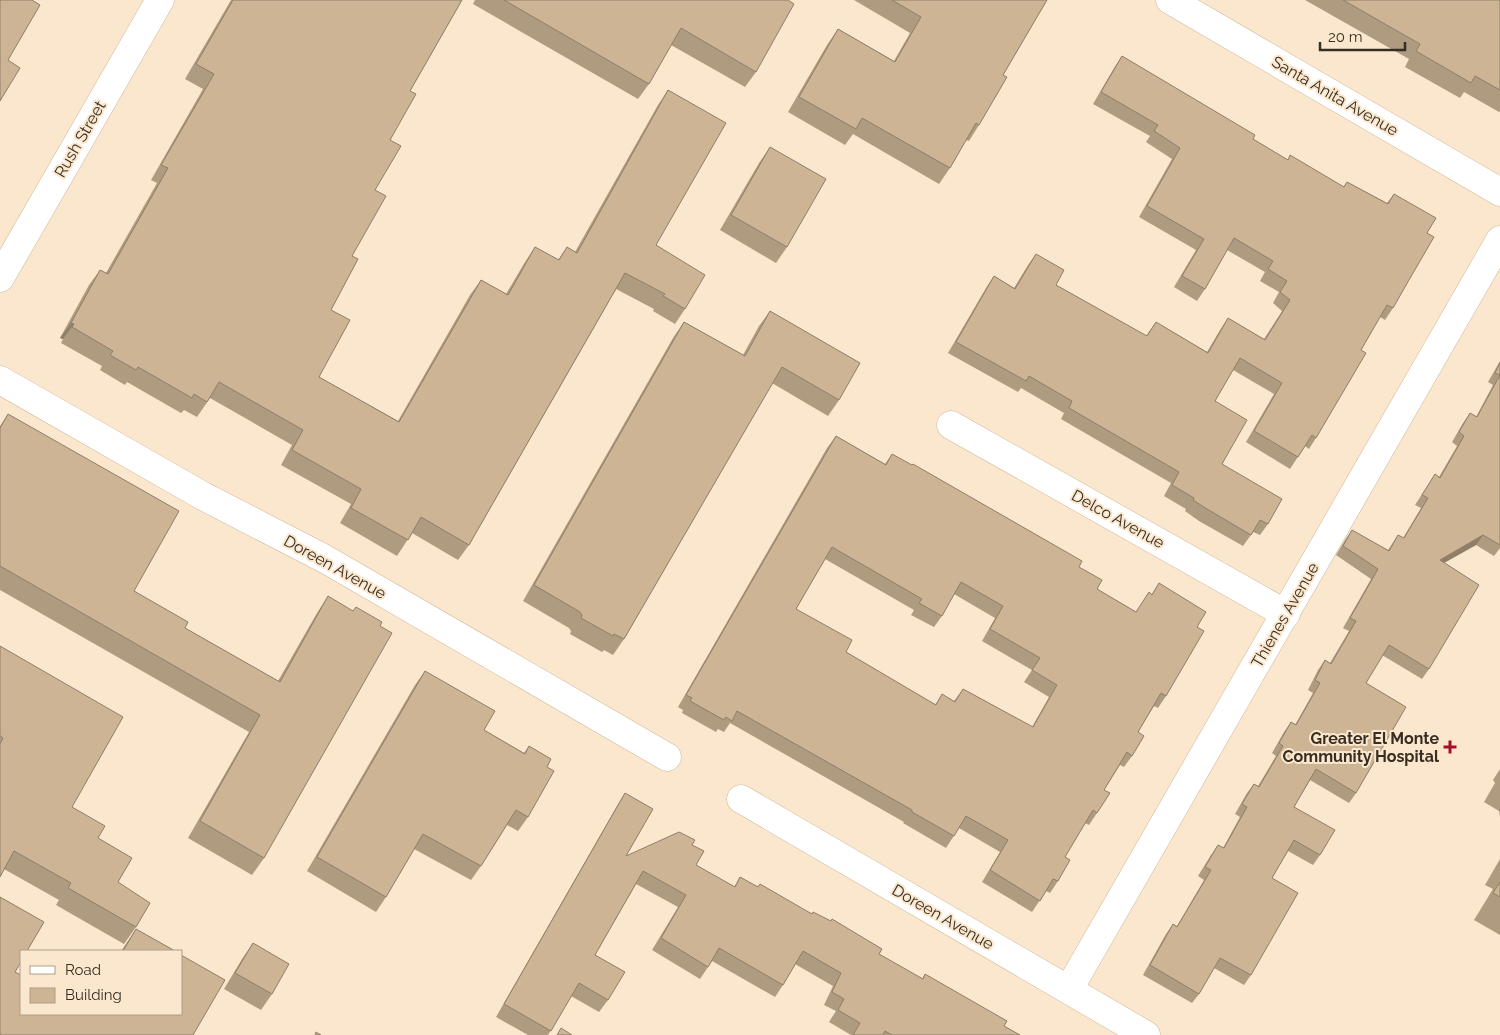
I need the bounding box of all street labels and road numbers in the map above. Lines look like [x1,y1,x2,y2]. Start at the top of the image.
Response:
street label: Santa Anita Avenue [1268,52,1402,140]
street label: Rush Street [50,97,110,181]
street label: Delco Avenue [1068,486,1168,552]
street label: Doreen Avenue [280,531,390,603]
street label: Thienes Avenue [1247,559,1323,671]
street label: Doreen Avenue [889,880,997,954]

